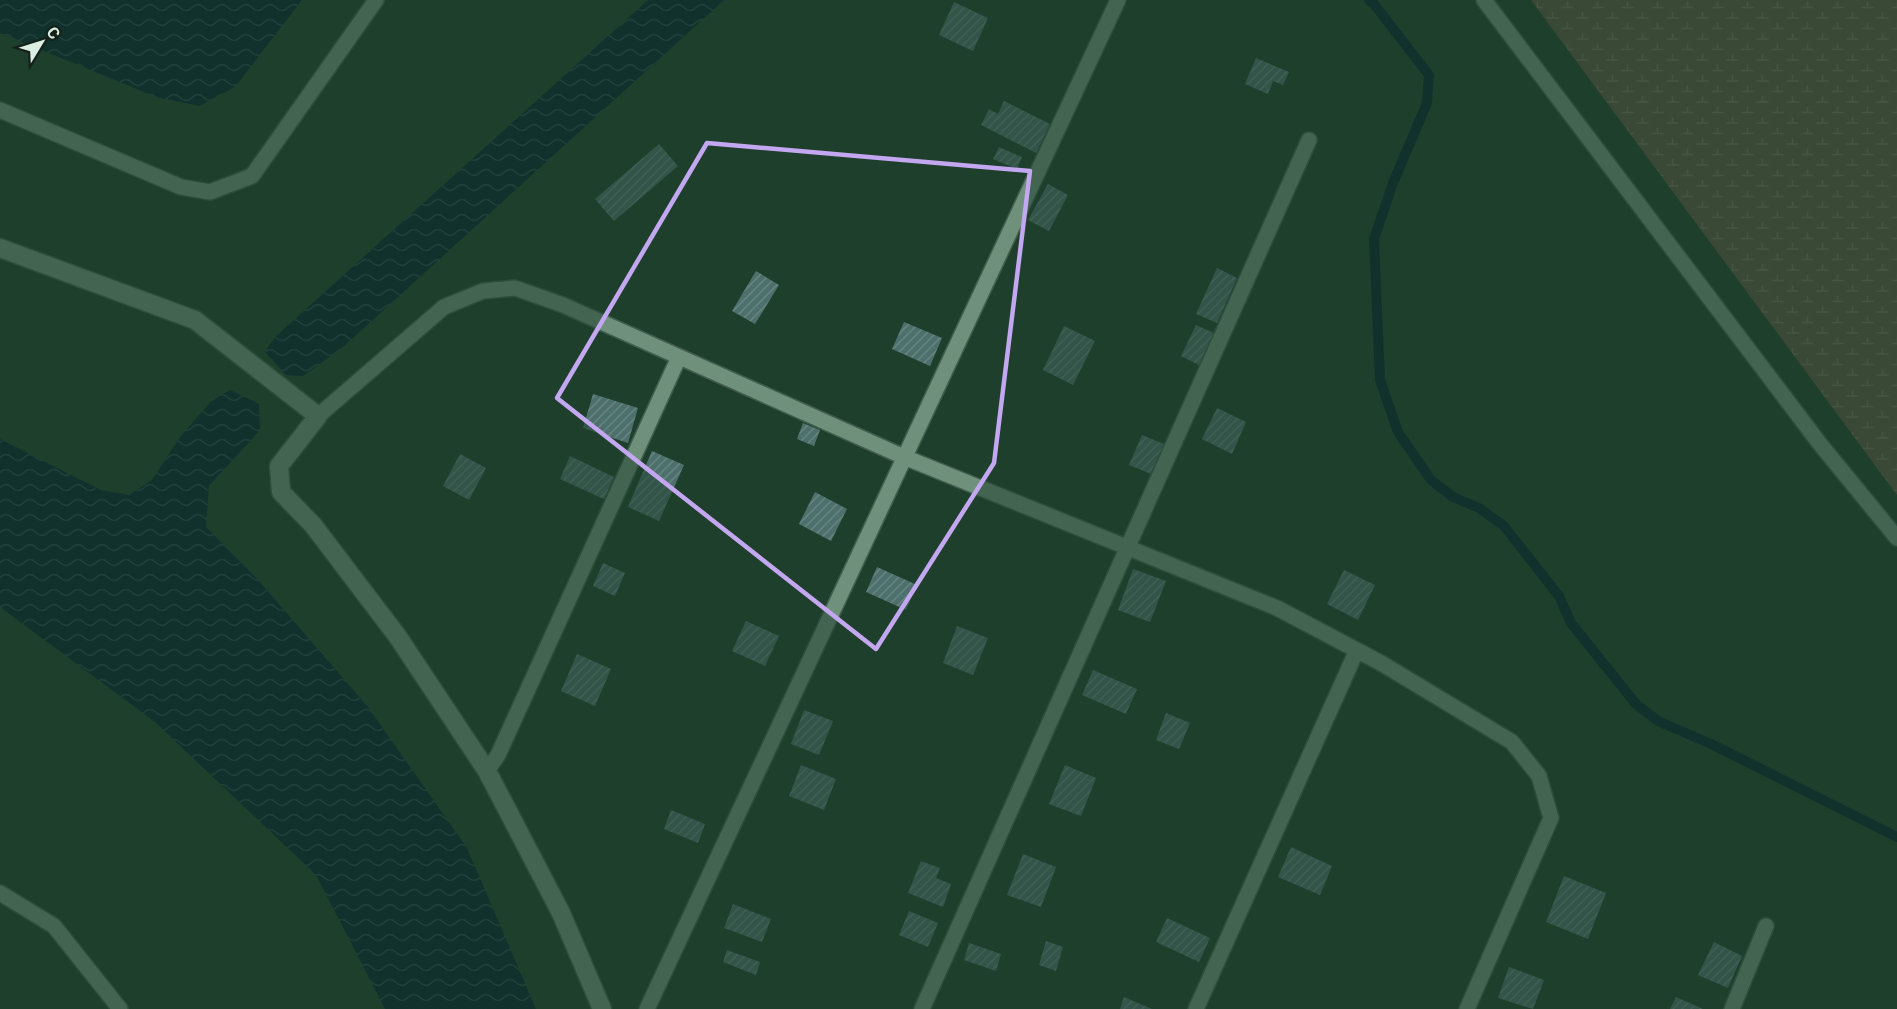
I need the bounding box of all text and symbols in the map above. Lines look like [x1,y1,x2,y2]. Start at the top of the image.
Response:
north arrow [12,12,72,72]
text: С [43,23,64,43]

